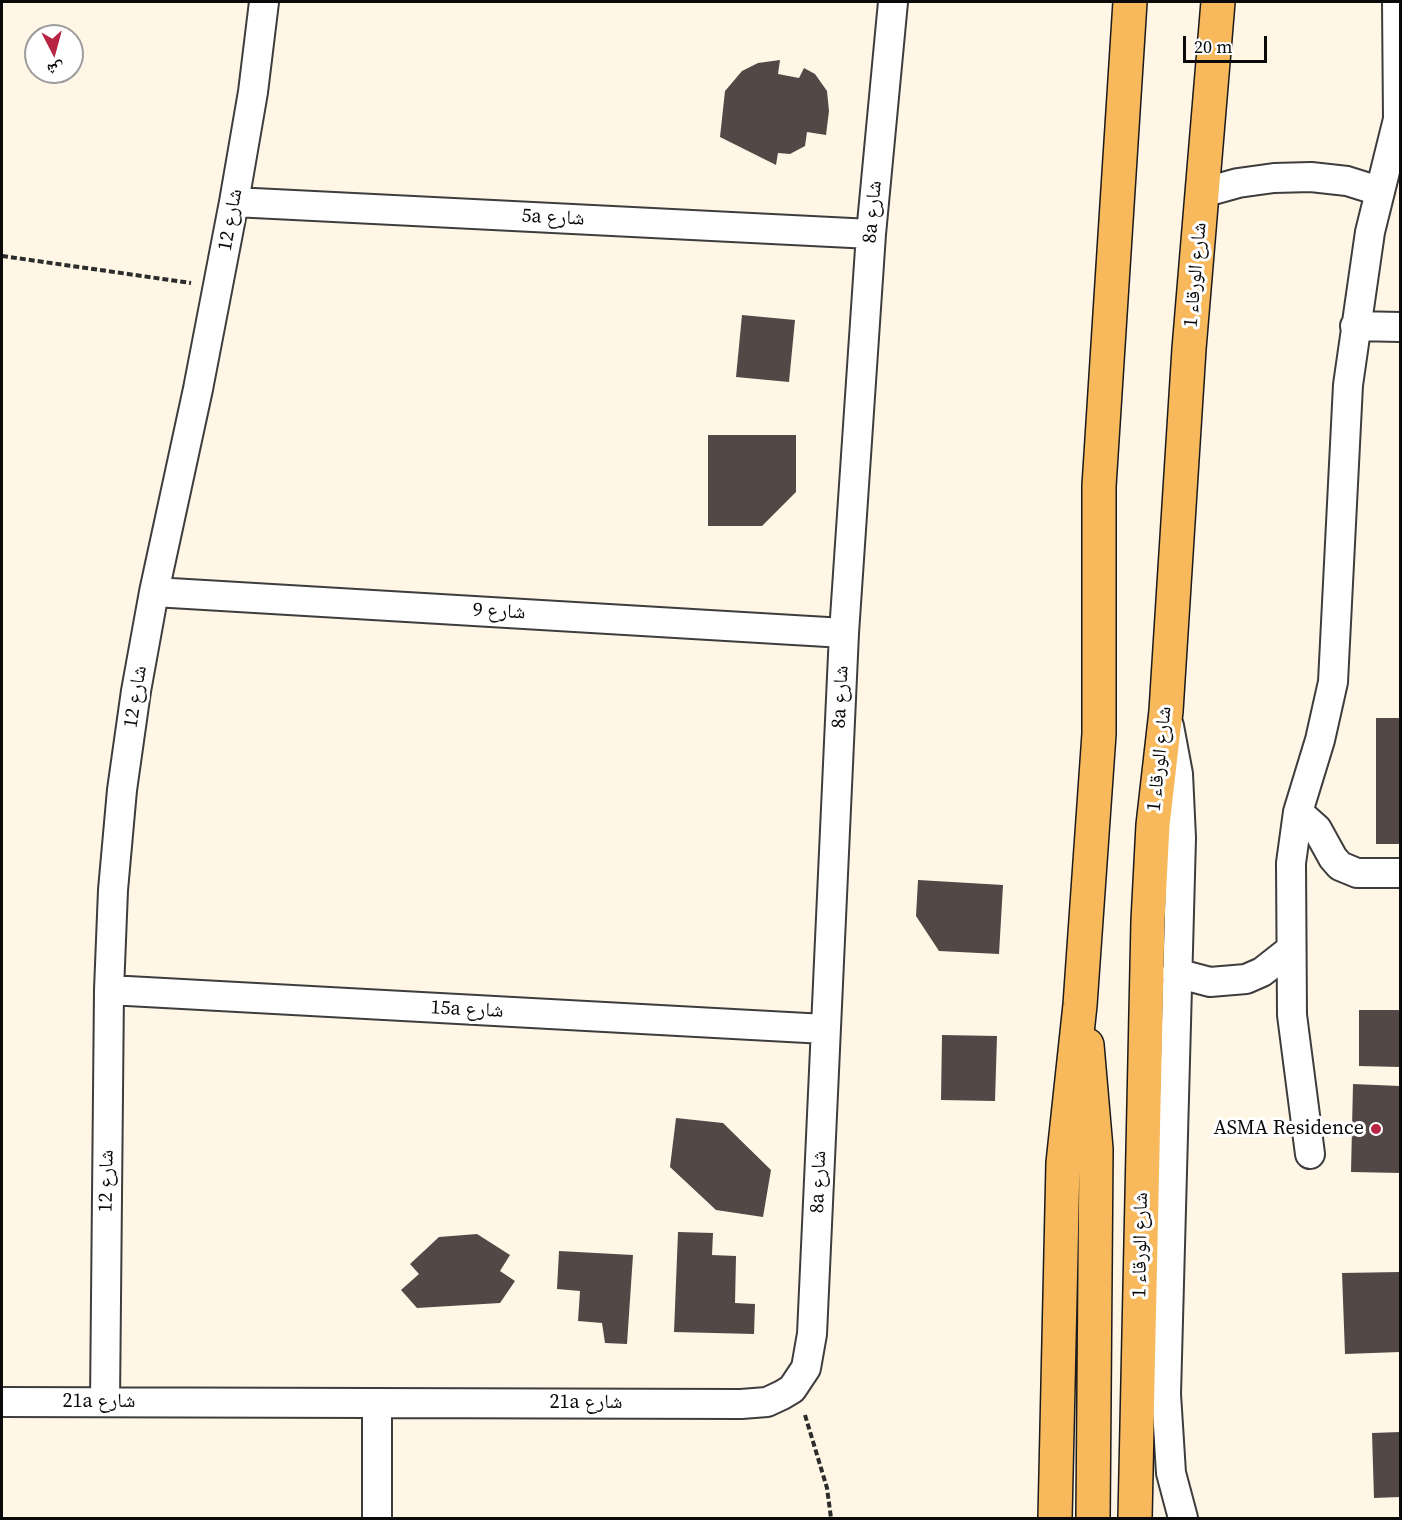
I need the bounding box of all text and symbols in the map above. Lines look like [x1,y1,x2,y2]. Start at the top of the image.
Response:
north arrow [24,24,84,84]
scale bar [1186,24,1270,62]
text: 20 m [1194,34,1232,59]
text: ش [46,58,65,82]
street label: 8a شارع [858,180,888,244]
street label: شارع 12 [214,187,248,253]
street label: 5a شارع [521,204,585,232]
street label: شارع الورقاء 1 [1179,221,1213,329]
street label: شارع 9 [472,599,526,625]
street label: شارع 12 [119,664,153,730]
street label: 8a شارع [827,665,855,729]
street label: شارع الورقاء 1 [1143,705,1177,813]
street label: 15a شارع [430,996,504,1024]
place label: ASMA Residence [1213,1117,1364,1141]
marker: ASMA Residence [1369,1122,1383,1136]
street label: شارع 12 [94,1149,120,1213]
street label: 8a شارع [806,1150,832,1214]
street label: شارع الورقاء 1 [1128,1192,1154,1298]
street label: 21a شارع [63,1390,135,1414]
street label: 21a شارع [550,1391,622,1415]

